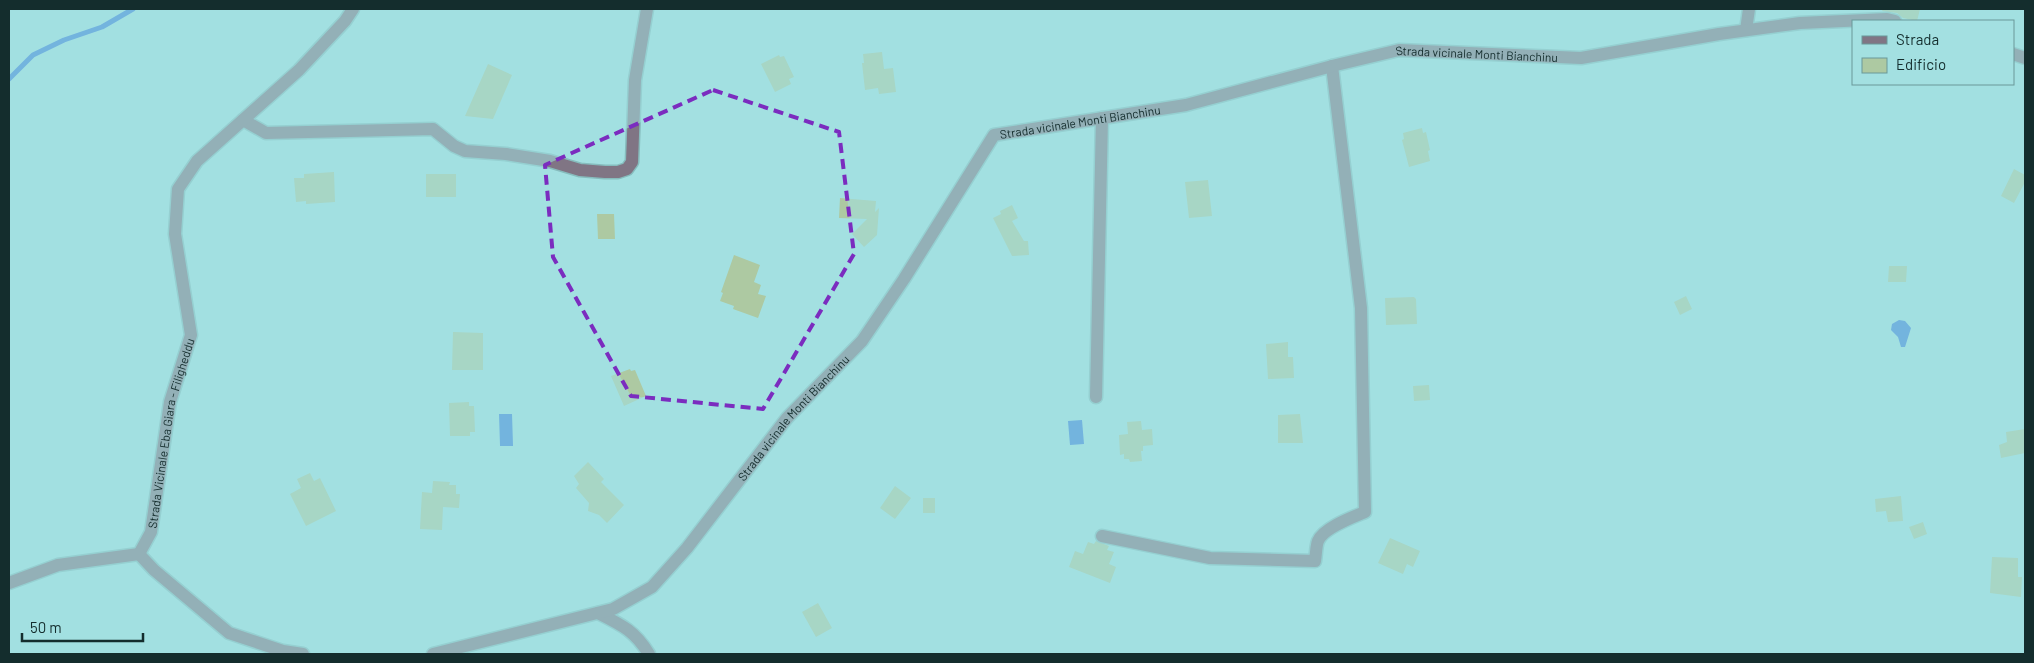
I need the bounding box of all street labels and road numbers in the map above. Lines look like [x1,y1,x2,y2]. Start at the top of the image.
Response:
street label: Strada vicinale Monti Bianchinu [1394,42,1558,64]
street label: Strada vicinale Monti Bianchinu [999,102,1161,141]
street label: Strada Vicinale Eba Giara - Filigheddu [145,336,197,529]
street label: Strada vicinale Monti Bianchinu [735,352,852,483]

